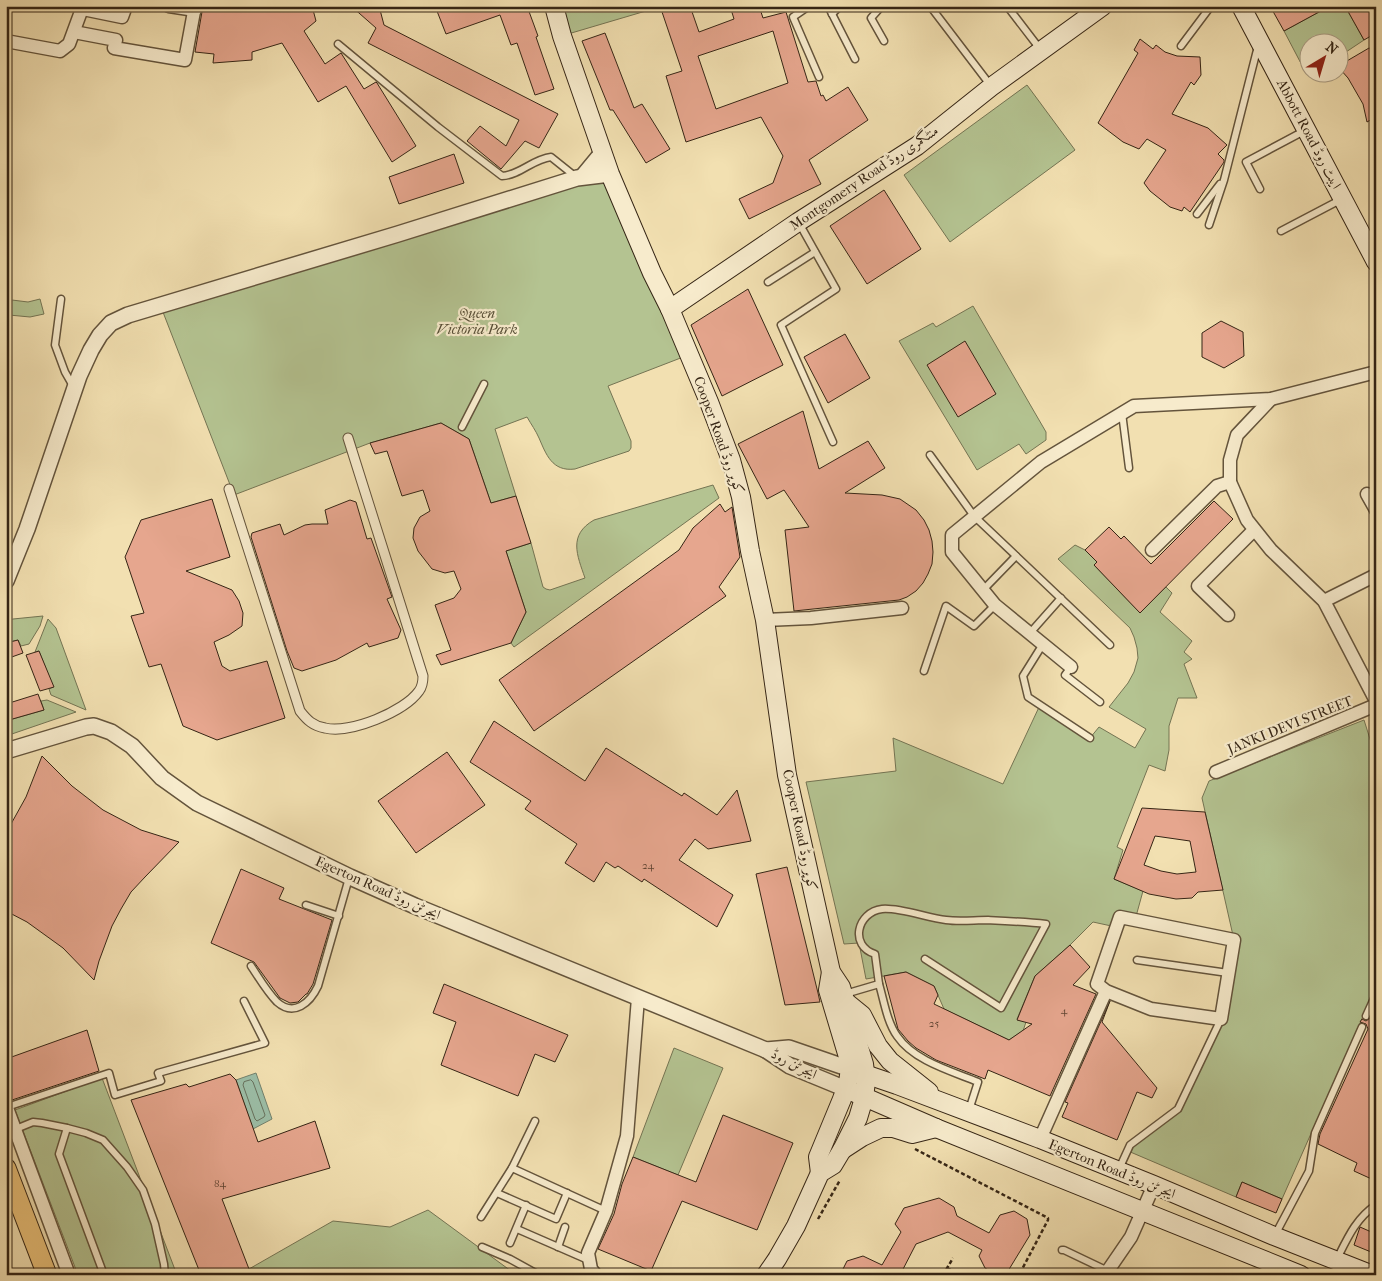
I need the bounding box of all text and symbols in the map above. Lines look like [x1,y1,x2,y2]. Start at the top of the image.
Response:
north arrow [1300,32,1350,82]
text: N [1322,38,1341,58]
street label: Abbott Road ایبٹ روڈ [1272,75,1345,192]
street label: Montgomery Road منٹگمری روڈ [786,121,941,234]
park label: Queen Victoria Park [437,305,517,338]
street label: Cooper Road کوپر روڈ [690,374,748,496]
street label: JANKI DEVI STREET [1224,692,1356,758]
street label: Cooper Road کوپر روڈ [779,768,821,892]
street label: Egerton Road ایجرٹن روڈ [313,853,443,923]
house number: 24 [642,859,655,872]
house number: 4 [1061,1004,1068,1017]
house number: 25 [929,1017,939,1030]
street label: ایجرٹن روڈ [768,1045,820,1083]
street label: Egerton Road ایجرٹن روڈ [1046,1136,1178,1202]
house number: 84 [214,1177,226,1190]

